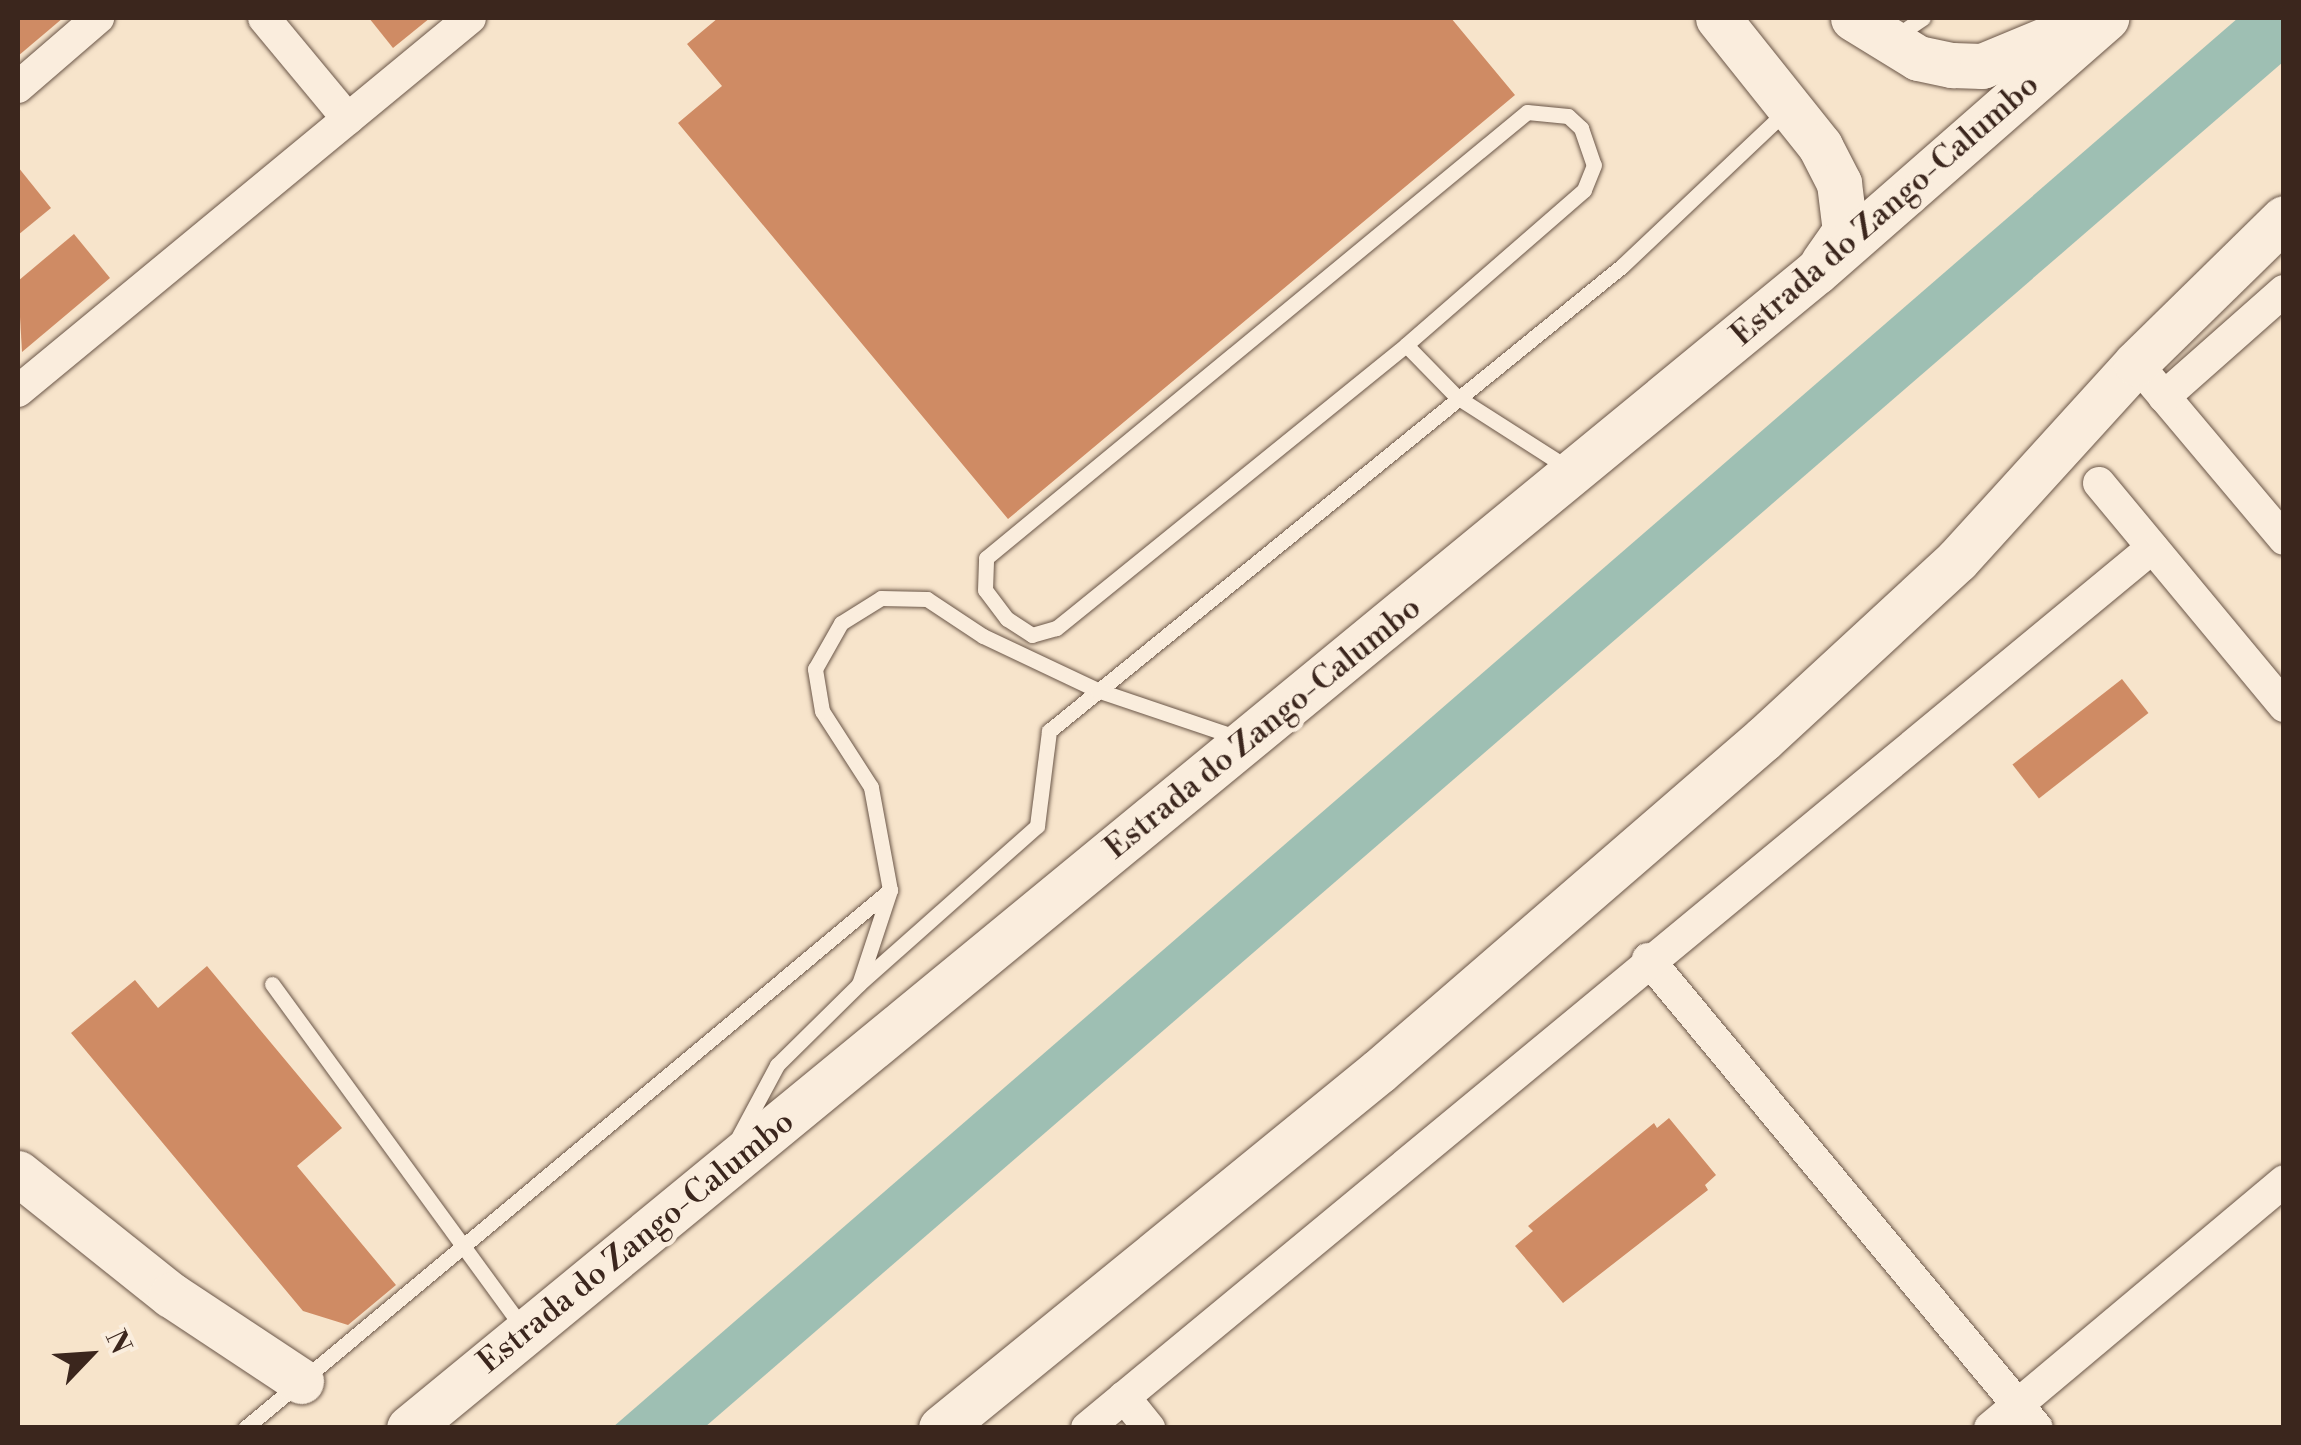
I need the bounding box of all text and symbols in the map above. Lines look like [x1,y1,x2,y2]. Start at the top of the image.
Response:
street label: Estrada do Zango-Calumbo [1723,66,2047,354]
street label: Estrada do Zango-Calumbo [1097,589,1429,867]
street label: Estrada do Zango-Calumbo [470,1103,802,1381]
north arrow [40,1305,140,1405]
text: N [97,1325,138,1360]

